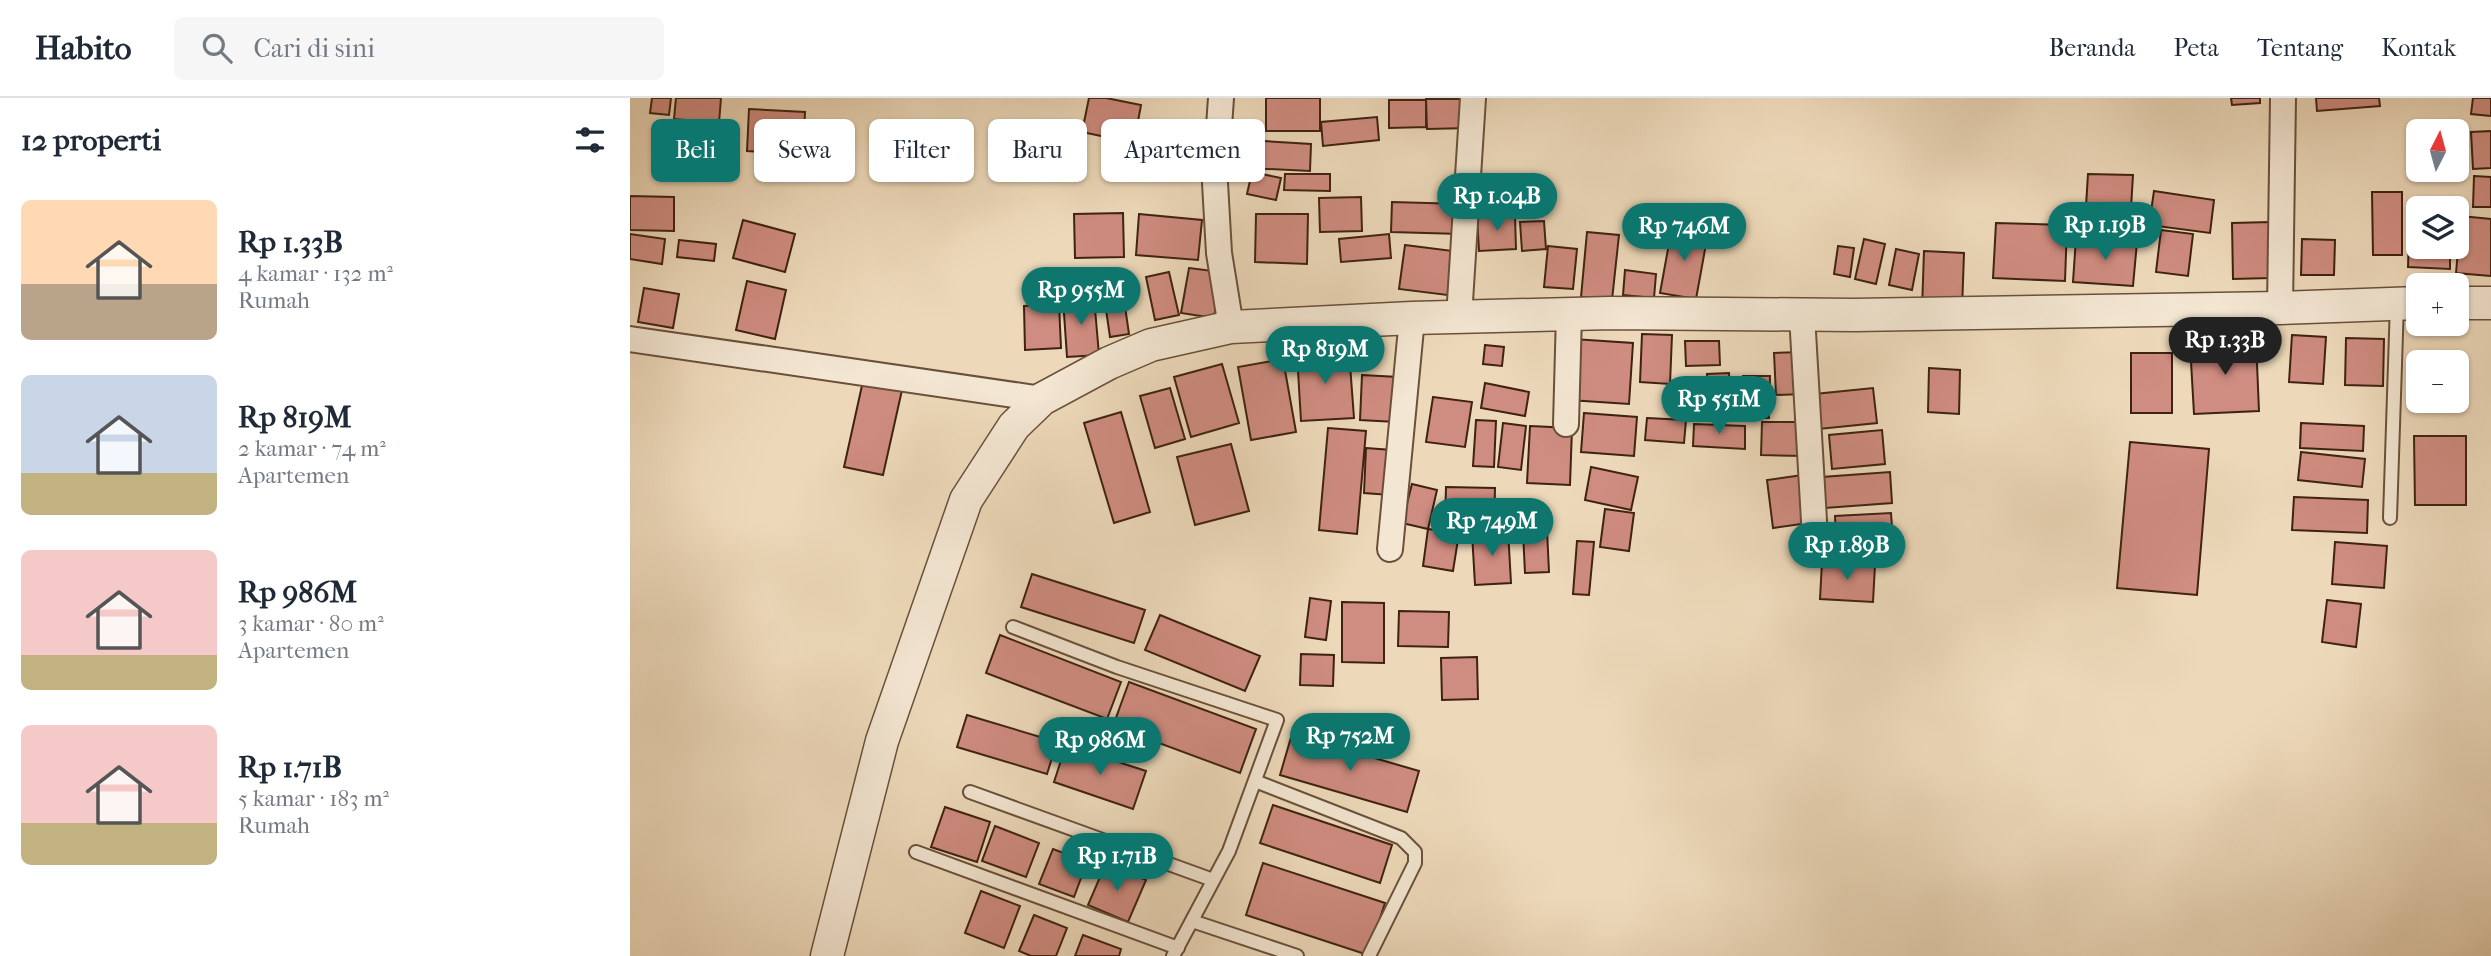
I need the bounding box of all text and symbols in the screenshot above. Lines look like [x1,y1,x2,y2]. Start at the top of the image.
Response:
search box [174,17,664,80]
text: Habito [35,29,132,68]
icon: search [198,29,236,67]
text: Cari di sini [254,33,375,64]
text: Beranda [2049,34,2135,62]
text: Peta [2173,34,2219,62]
text: Tentang [2257,34,2343,62]
text: Kontak [2381,34,2456,62]
chip: Beli [651,119,740,182]
chip: Sewa [754,119,855,182]
chip: Filter [869,119,974,182]
chip: Baru [988,119,1087,182]
chip: Apartemen [1101,119,1265,182]
north arrow [2406,119,2469,182]
map controls [2406,119,2469,413]
icon: filters [571,121,609,159]
text: 12 properti [21,123,161,158]
pin: Rp 1.04B [1425,174,1569,233]
text: Rp 1.04B [1453,182,1541,209]
button: layers [2406,196,2469,259]
pin: Rp 1.19B [2033,202,2177,262]
pin: Rp 746M [1619,204,1749,263]
text: Rp 1.19B [2064,211,2146,238]
text: Rp 746M [1638,212,1730,239]
text: Rp 1.33B [238,225,343,260]
icon: home [77,228,161,312]
text: 4 kamar · 132 m² [238,260,393,287]
pin: Rp 955M [1016,268,1146,327]
button: + [2406,273,2469,336]
text: Rp 955M [1038,276,1124,303]
text: Rumah [238,287,310,314]
pin: Rp 1.33B [2153,317,2297,377]
text: Rp 1.33B [2185,326,2265,353]
pin: Rp 819M [1260,327,1390,386]
text: Rp 819M [1282,335,1368,362]
button: − [2406,350,2469,413]
pin: Rp 551M [1654,376,1784,436]
text: Rp 551M [1677,385,1761,412]
text: Rp 819M [238,400,351,435]
icon: home [77,403,161,487]
text: 2 kamar · 74 m² [238,435,386,462]
text: Apartemen [238,462,349,489]
pin: Rp 749M [1427,498,1557,558]
text: Rp 749M [1446,507,1538,534]
pin: Rp 1.89B [1775,522,1919,582]
text: Rp 1.89B [1804,531,1890,558]
text: Rp 986M [238,575,357,610]
icon: home [77,578,161,662]
text: 3 kamar · 80 m² [238,610,384,637]
text: Apartemen [238,637,349,664]
pin: Rp 752M [1285,714,1415,773]
pin: Rp 986M [1035,718,1165,777]
text: Rp 752M [1306,722,1394,749]
text: Rp 986M [1054,726,1146,753]
text: Rp 1.71B [238,750,342,785]
icon: home [77,753,161,837]
text: 5 kamar · 183 m² [238,785,389,812]
text: Rumah [238,812,310,839]
pin: Rp 1.71B [1045,834,1189,893]
text: Rp 1.71B [1077,842,1157,869]

